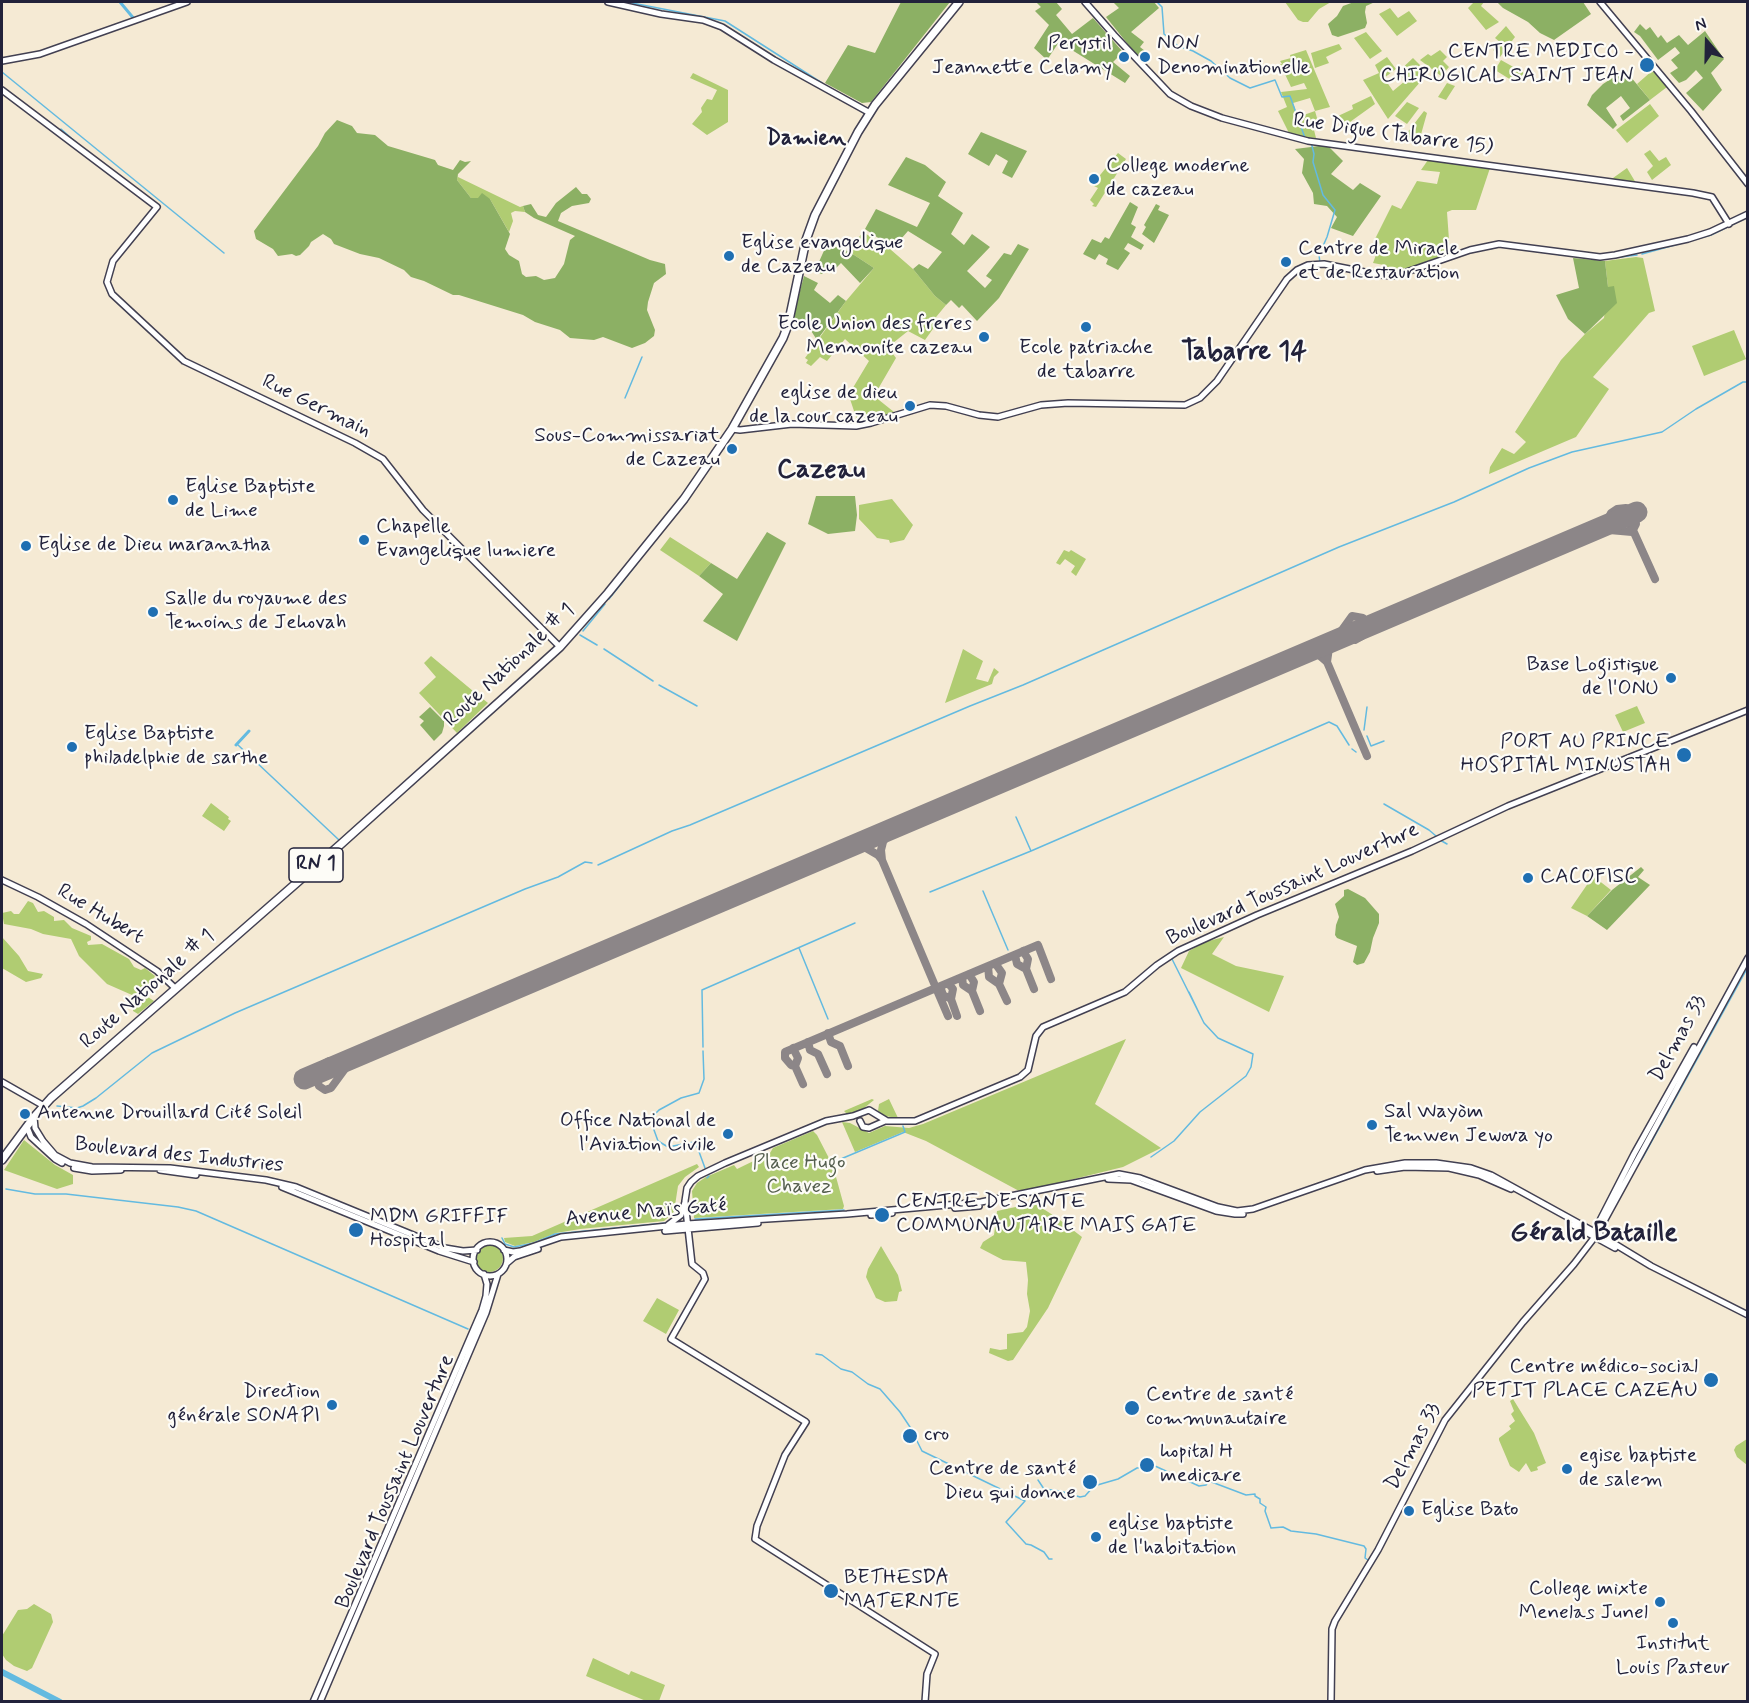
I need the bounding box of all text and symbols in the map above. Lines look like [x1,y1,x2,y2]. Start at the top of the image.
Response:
north arrow [1677,12,1737,72]
text: N [1692,13,1709,36]
place label: Perystil Jeannette Celamy [932,32,1112,82]
place label: NON Denominationelle [1157,32,1310,82]
place label: CENTRE MEDICO - CHIRUGICAL SAINT JEAN [1380,40,1634,90]
marker: Perystil Jeannette Celamy [1117,50,1131,64]
marker: NON Denominationelle [1138,50,1152,64]
marker: CENTRE MEDICO - CHIRUGICAL SAINT JEAN [1638,56,1656,74]
street label: Rue Digue (Tabarre 15) [1292,109,1494,161]
district label: Damien [766,126,846,152]
place label: College moderne de cazeau [1106,154,1249,204]
marker: College moderne de cazeau [1087,172,1101,186]
place label: Eglise evangelique de Cazeau [741,231,903,281]
place label: Centre de Miracle et de Restauration [1298,237,1460,287]
marker: Eglise evangelique de Cazeau [722,249,736,263]
marker: Centre de Miracle et de Restauration [1279,255,1293,269]
place label: Ecole Union des freres Mennonite cazeau [778,312,972,362]
marker: Ecole patriache de tabarre [1079,320,1093,334]
marker: Ecole Union des freres Mennonite cazeau [977,330,991,344]
place label: Ecole patriache de tabarre [1019,336,1153,386]
district label: Tabarre 14 [1181,337,1307,369]
street label: Rue Germain [257,370,375,444]
place label: eglise de dieu de la cour cazeau [749,381,898,431]
marker: eglise de dieu de la cour cazeau [903,399,917,413]
place label: Sous-Commissariat de Cazeau [534,424,720,474]
marker: Sous-Commissariat de Cazeau [725,442,739,456]
district label: Cazeau [777,455,865,487]
place label: Eglise Baptiste de Lime [185,475,316,525]
marker: Eglise Baptiste de Lime [166,493,180,507]
place label: Chapelle Evangelique lumiere [376,515,556,565]
place label: Eglise de Dieu maranatha [38,533,271,559]
marker: Chapelle Evangelique lumiere [357,533,371,547]
marker: Eglise de Dieu maranatha [19,539,33,553]
place label: Salle du royaume des Temoins de Jehovah [165,587,347,637]
street label: Route Nationale # 1 [439,599,581,733]
marker: Salle du royaume des Temoins de Jehovah [146,605,160,619]
place label: Base Logistique de l'ONU [1526,653,1659,703]
marker: Base Logistique de l'ONU [1664,671,1678,685]
place label: Eglise Baptiste philadelphie de sarthe [84,722,268,772]
place label: PORT AU PRINCE HOSPITAL MINUSTAH [1461,730,1670,780]
marker: Eglise Baptiste philadelphie de sarthe [65,740,79,754]
marker: PORT AU PRINCE HOSPITAL MINUSTAH [1675,746,1693,764]
street label: Boulevard Toussaint Louverture [1163,818,1423,952]
road number: RN 1 [289,848,343,882]
place label: CACOFISC [1540,865,1636,891]
marker: CACOFISC [1521,871,1535,885]
street label: Rue Hubert [52,879,148,951]
street label: Route Nationale # 1 [76,925,220,1055]
street label: Delmas 33 [1645,991,1713,1087]
place label: Sal Wayòm Temwen Jewova yo [1384,1100,1553,1150]
place label: Antenne Drouillard Cité Soleil [37,1101,302,1127]
marker: Antenne Drouillard Cité Soleil [18,1107,32,1121]
place label: Office National de l'Aviation Civile [560,1109,716,1159]
marker: Sal Wayòm Temwen Jewova yo [1365,1118,1379,1132]
marker: Office National de l'Aviation Civile [721,1127,735,1141]
street label: Boulevard des Industries [73,1132,285,1180]
park label: Place Hugo Chavez [752,1151,846,1201]
place label: CENTRE DE SANTE COMMUNAUTAIRE MAIS GATE [896,1190,1197,1240]
street label: Avenue Maïs Gaté [564,1193,728,1233]
place label: MDM GRIFFIF Hospital [370,1205,508,1255]
marker: CENTRE DE SANTE COMMUNAUTAIRE MAIS GATE [873,1206,891,1224]
district label: Gérald Bataille [1510,1218,1678,1250]
marker: MDM GRIFFIF Hospital [347,1221,365,1239]
street label: Boulevard Toussaint Louverture [331,1351,461,1613]
place label: Centre médico-social PETIT PLACE CAZEAU [1472,1355,1698,1405]
marker: Centre médico-social PETIT PLACE CAZEAU [1702,1371,1720,1389]
place label: Direction générale SONAPI [167,1380,320,1430]
place label: Centre de santé communautaire [1146,1383,1293,1433]
marker: Direction générale SONAPI [325,1398,339,1412]
marker: Centre de santé communautaire [1123,1399,1141,1417]
street label: Delmas 33 [1381,1399,1447,1495]
place label: cro [924,1423,949,1449]
marker: cro [901,1427,919,1445]
place label: hopital H medicare [1160,1440,1242,1490]
place label: egise baptiste de salem [1579,1444,1697,1494]
marker: hopital H medicare [1138,1456,1156,1474]
place label: Centre de santé Dieu qui donne [929,1457,1076,1507]
marker: egise baptiste de salem [1560,1462,1574,1476]
marker: Centre de santé Dieu qui donne [1081,1473,1099,1491]
place label: Eglise Bato [1421,1498,1518,1524]
marker: Eglise Bato [1402,1504,1416,1518]
place label: eglise baptiste de l'habitation [1108,1512,1236,1562]
marker: eglise baptiste de l'habitation [1089,1530,1103,1544]
place label: BETHESDA MATERNTE [844,1566,959,1616]
place label: College mixte Menelas Junel [1519,1577,1648,1627]
marker: BETHESDA MATERNTE [822,1582,840,1600]
marker: College mixte Menelas Junel [1653,1595,1667,1609]
marker: Institut Louis Pasteur [1666,1616,1680,1630]
place label: Institut Louis Pasteur [1616,1632,1730,1682]

